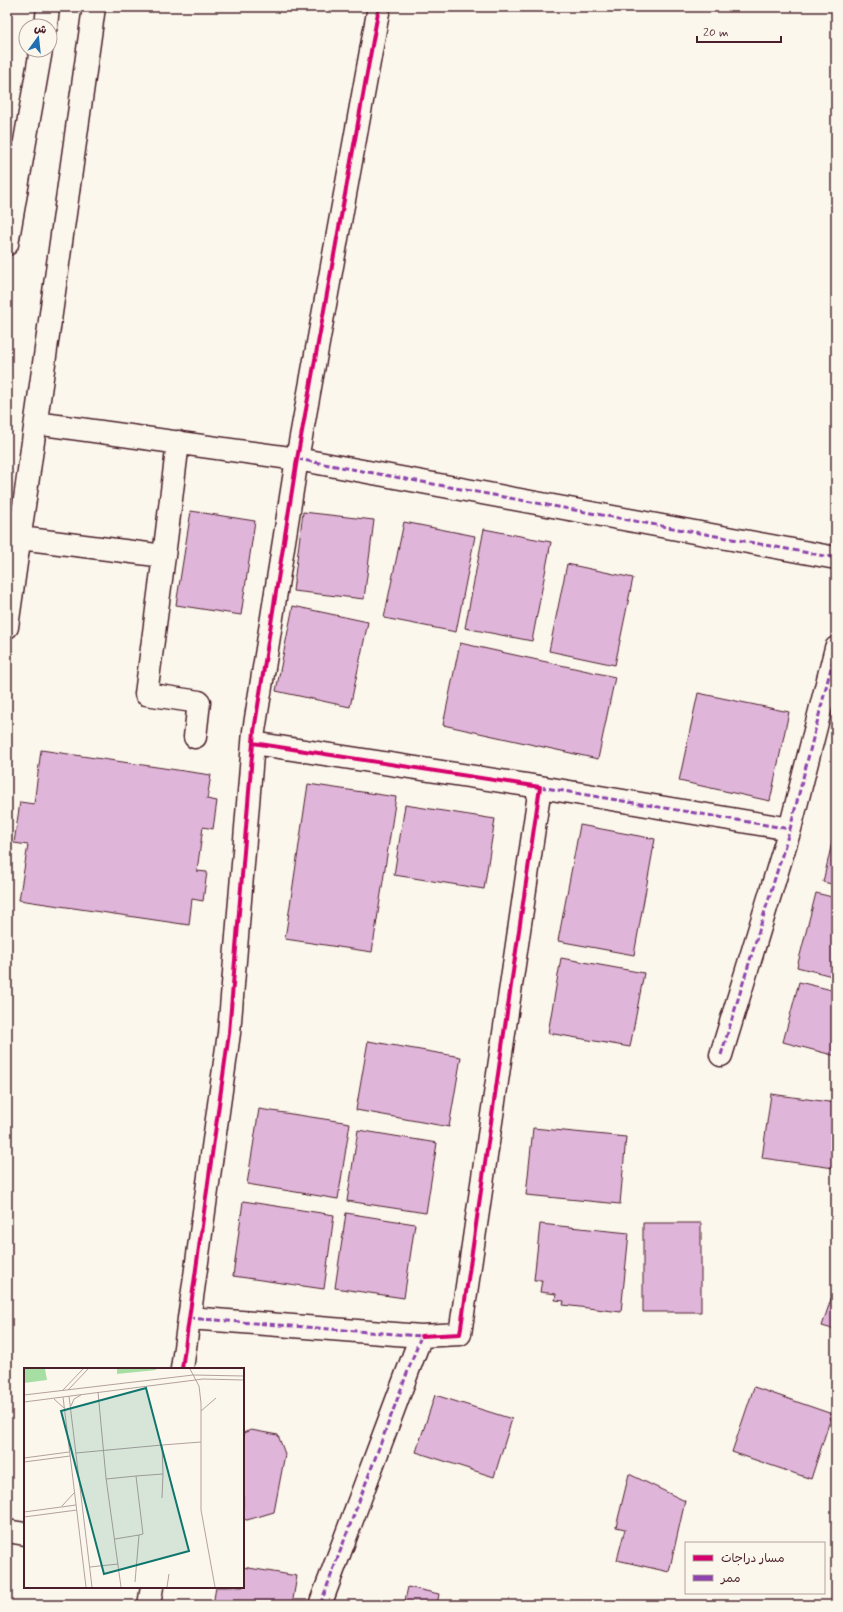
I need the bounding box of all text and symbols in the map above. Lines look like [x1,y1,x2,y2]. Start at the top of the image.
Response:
north arrow [18,18,58,58]
scale bar [697,18,781,44]
text: ش [33,21,48,38]
text: 20 m [703,25,729,41]
inset map [24,1368,244,1588]
legend [685,1542,825,1594]
text: مسار دراجات [721,1551,785,1567]
text: ممر [720,1571,740,1587]

